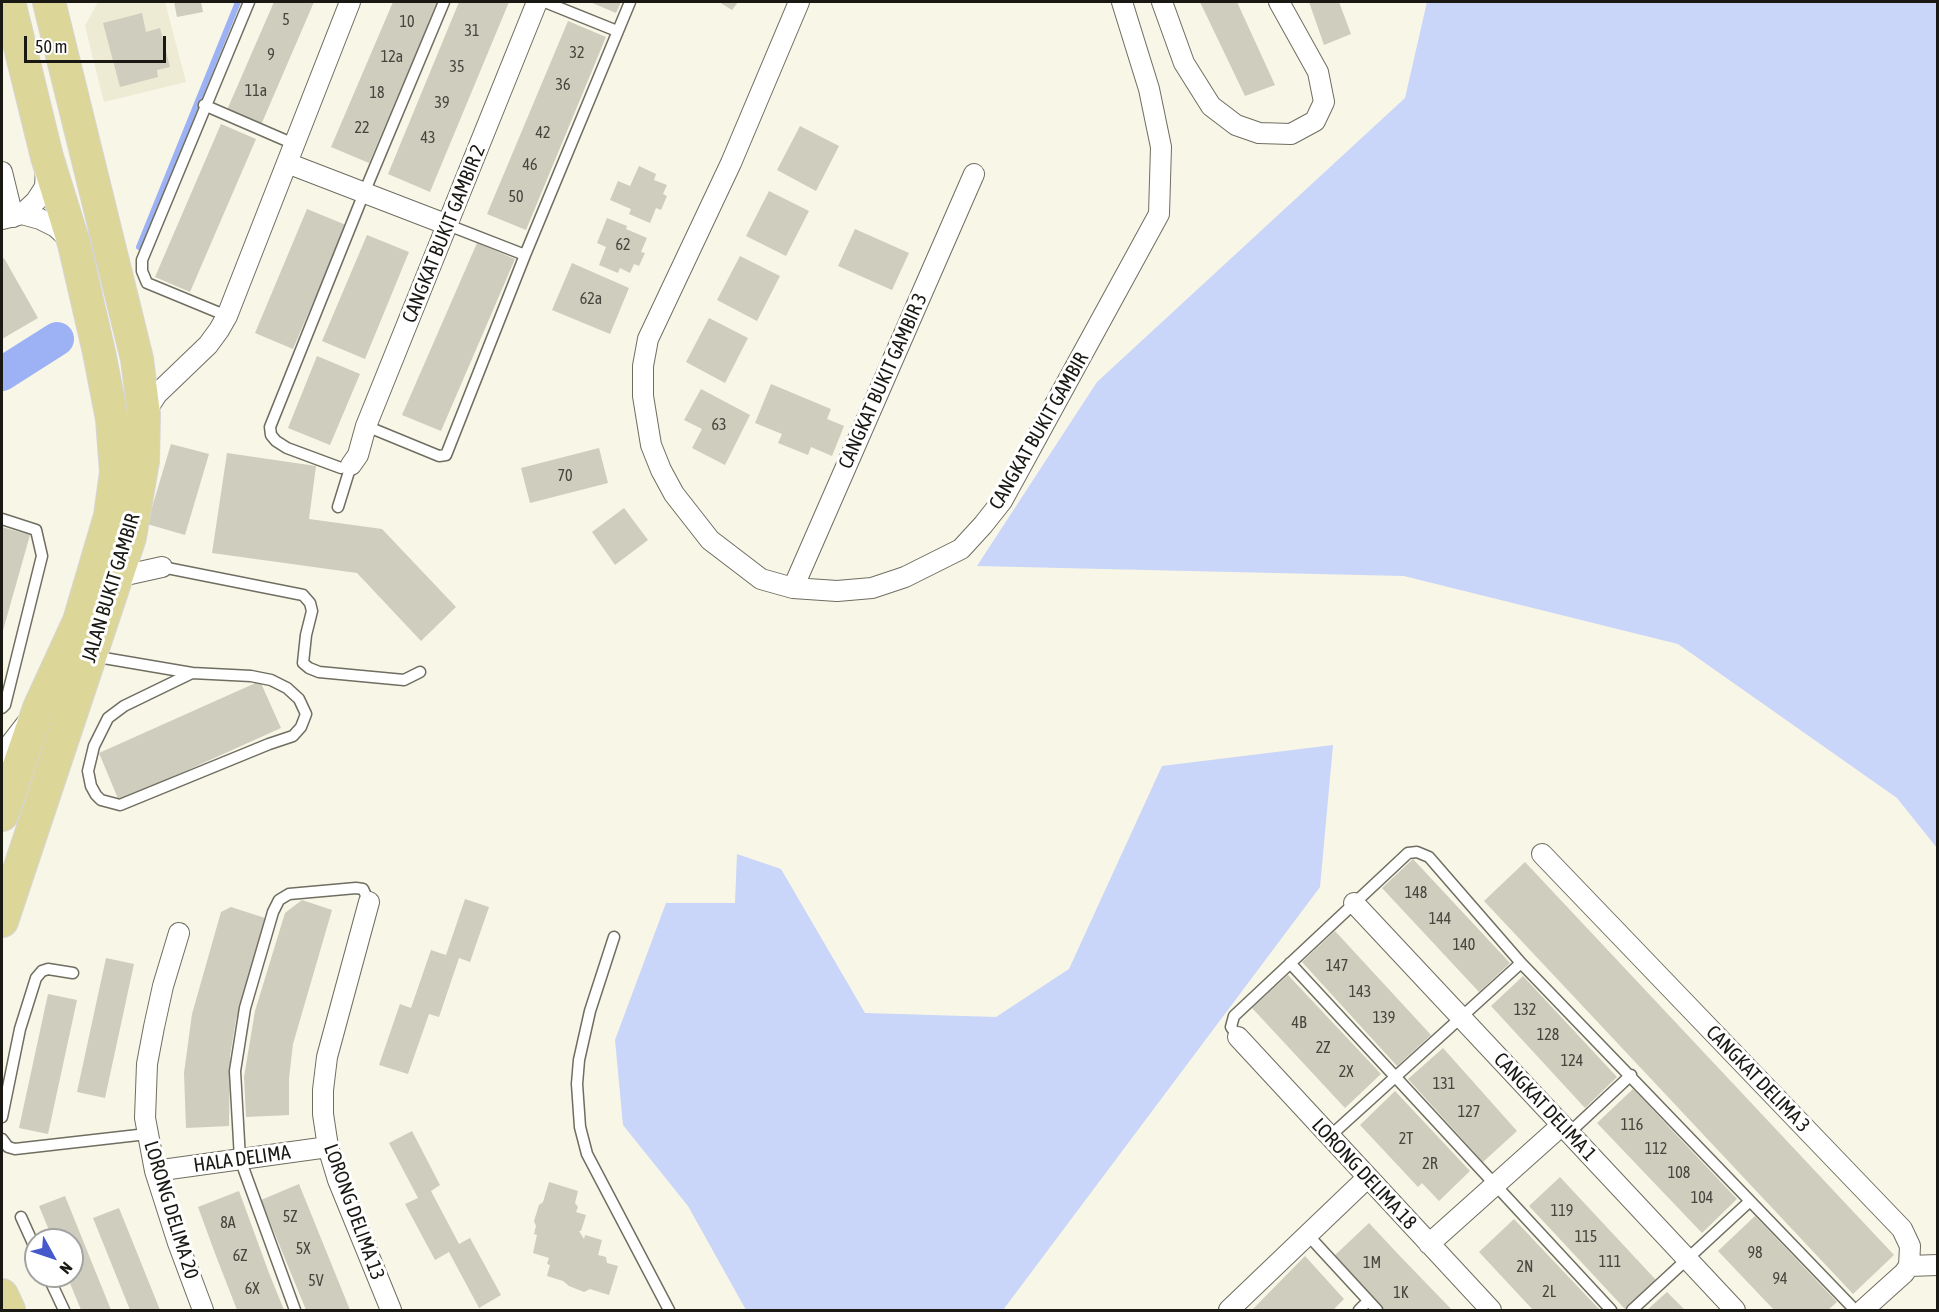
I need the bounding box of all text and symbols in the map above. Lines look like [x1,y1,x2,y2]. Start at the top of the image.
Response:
house number: 5 [282,10,290,30]
house number: 10 [399,12,415,32]
house number: 31 [464,21,480,41]
scale bar [27,24,170,62]
text: 50 m [35,36,67,57]
house number: 32 [569,43,585,63]
house number: 9 [267,45,275,65]
house number: 12a [381,47,403,67]
house number: 35 [449,57,465,77]
house number: 36 [555,75,571,95]
house number: 11a [245,81,267,101]
house number: 18 [369,83,385,103]
house number: 39 [434,93,450,113]
house number: 22 [354,118,370,138]
house number: 42 [535,123,551,143]
house number: 43 [420,128,436,148]
street label: CANGKAT BUKIT GAMBIR 2 [397,142,491,326]
house number: 46 [522,155,538,175]
house number: 50 [508,187,524,207]
house number: 62 [615,235,631,255]
house number: 62a [580,289,602,309]
street label: CANGKAT BUKIT GAMBIR 3 [833,289,933,473]
street label: CANGKAT BUKIT GAMBIR [984,348,1094,514]
house number: 63 [711,415,727,435]
house number: 70 [557,466,573,486]
street label: JALAN BUKIT GAMBIR [77,511,145,665]
house number: 148 [1405,883,1427,903]
house number: 144 [1429,909,1451,929]
house number: 140 [1453,935,1475,955]
house number: 147 [1326,956,1348,976]
house number: 143 [1349,982,1371,1002]
house number: 132 [1514,1000,1536,1020]
house number: 139 [1373,1008,1395,1028]
house number: 4B [1291,1013,1307,1033]
street label: CANGKAT DELIMA 3 [1701,1021,1815,1137]
house number: 128 [1537,1025,1559,1045]
house number: 2Z [1316,1038,1330,1058]
street label: CANGKAT DELIMA 1 [1489,1048,1601,1166]
house number: 124 [1561,1051,1583,1071]
house number: 2X [1339,1062,1353,1082]
house number: 131 [1433,1074,1455,1094]
house number: 127 [1458,1102,1480,1122]
street label: LORONG DELIMA 18 [1306,1114,1422,1234]
house number: 116 [1621,1115,1643,1135]
house number: 2T [1399,1129,1413,1149]
street label: LORONG DELIMA 20 [139,1138,203,1282]
house number: 112 [1645,1139,1667,1159]
street label: HALA DELIMA [192,1140,292,1178]
street label: LORONG DELIMA 13 [318,1141,390,1283]
house number: 2R [1422,1154,1438,1174]
house number: 108 [1668,1163,1690,1183]
house number: 104 [1691,1188,1713,1208]
house number: 119 [1551,1201,1573,1221]
house number: 5Z [283,1207,297,1227]
house number: 8A [220,1213,236,1233]
house number: 115 [1575,1227,1597,1247]
north arrow [24,1228,84,1288]
house number: 5X [296,1239,310,1259]
house number: 98 [1747,1243,1763,1263]
house number: 6Z [233,1246,247,1266]
house number: 111 [1599,1252,1621,1272]
house number: 1M [1363,1253,1381,1273]
house number: 2N [1517,1257,1533,1277]
text: N [56,1259,76,1278]
house number: 94 [1772,1269,1788,1289]
house number: 5V [308,1271,324,1291]
house number: 6X [245,1279,259,1299]
house number: 2L [1542,1282,1556,1302]
house number: 1K [1393,1283,1409,1303]

